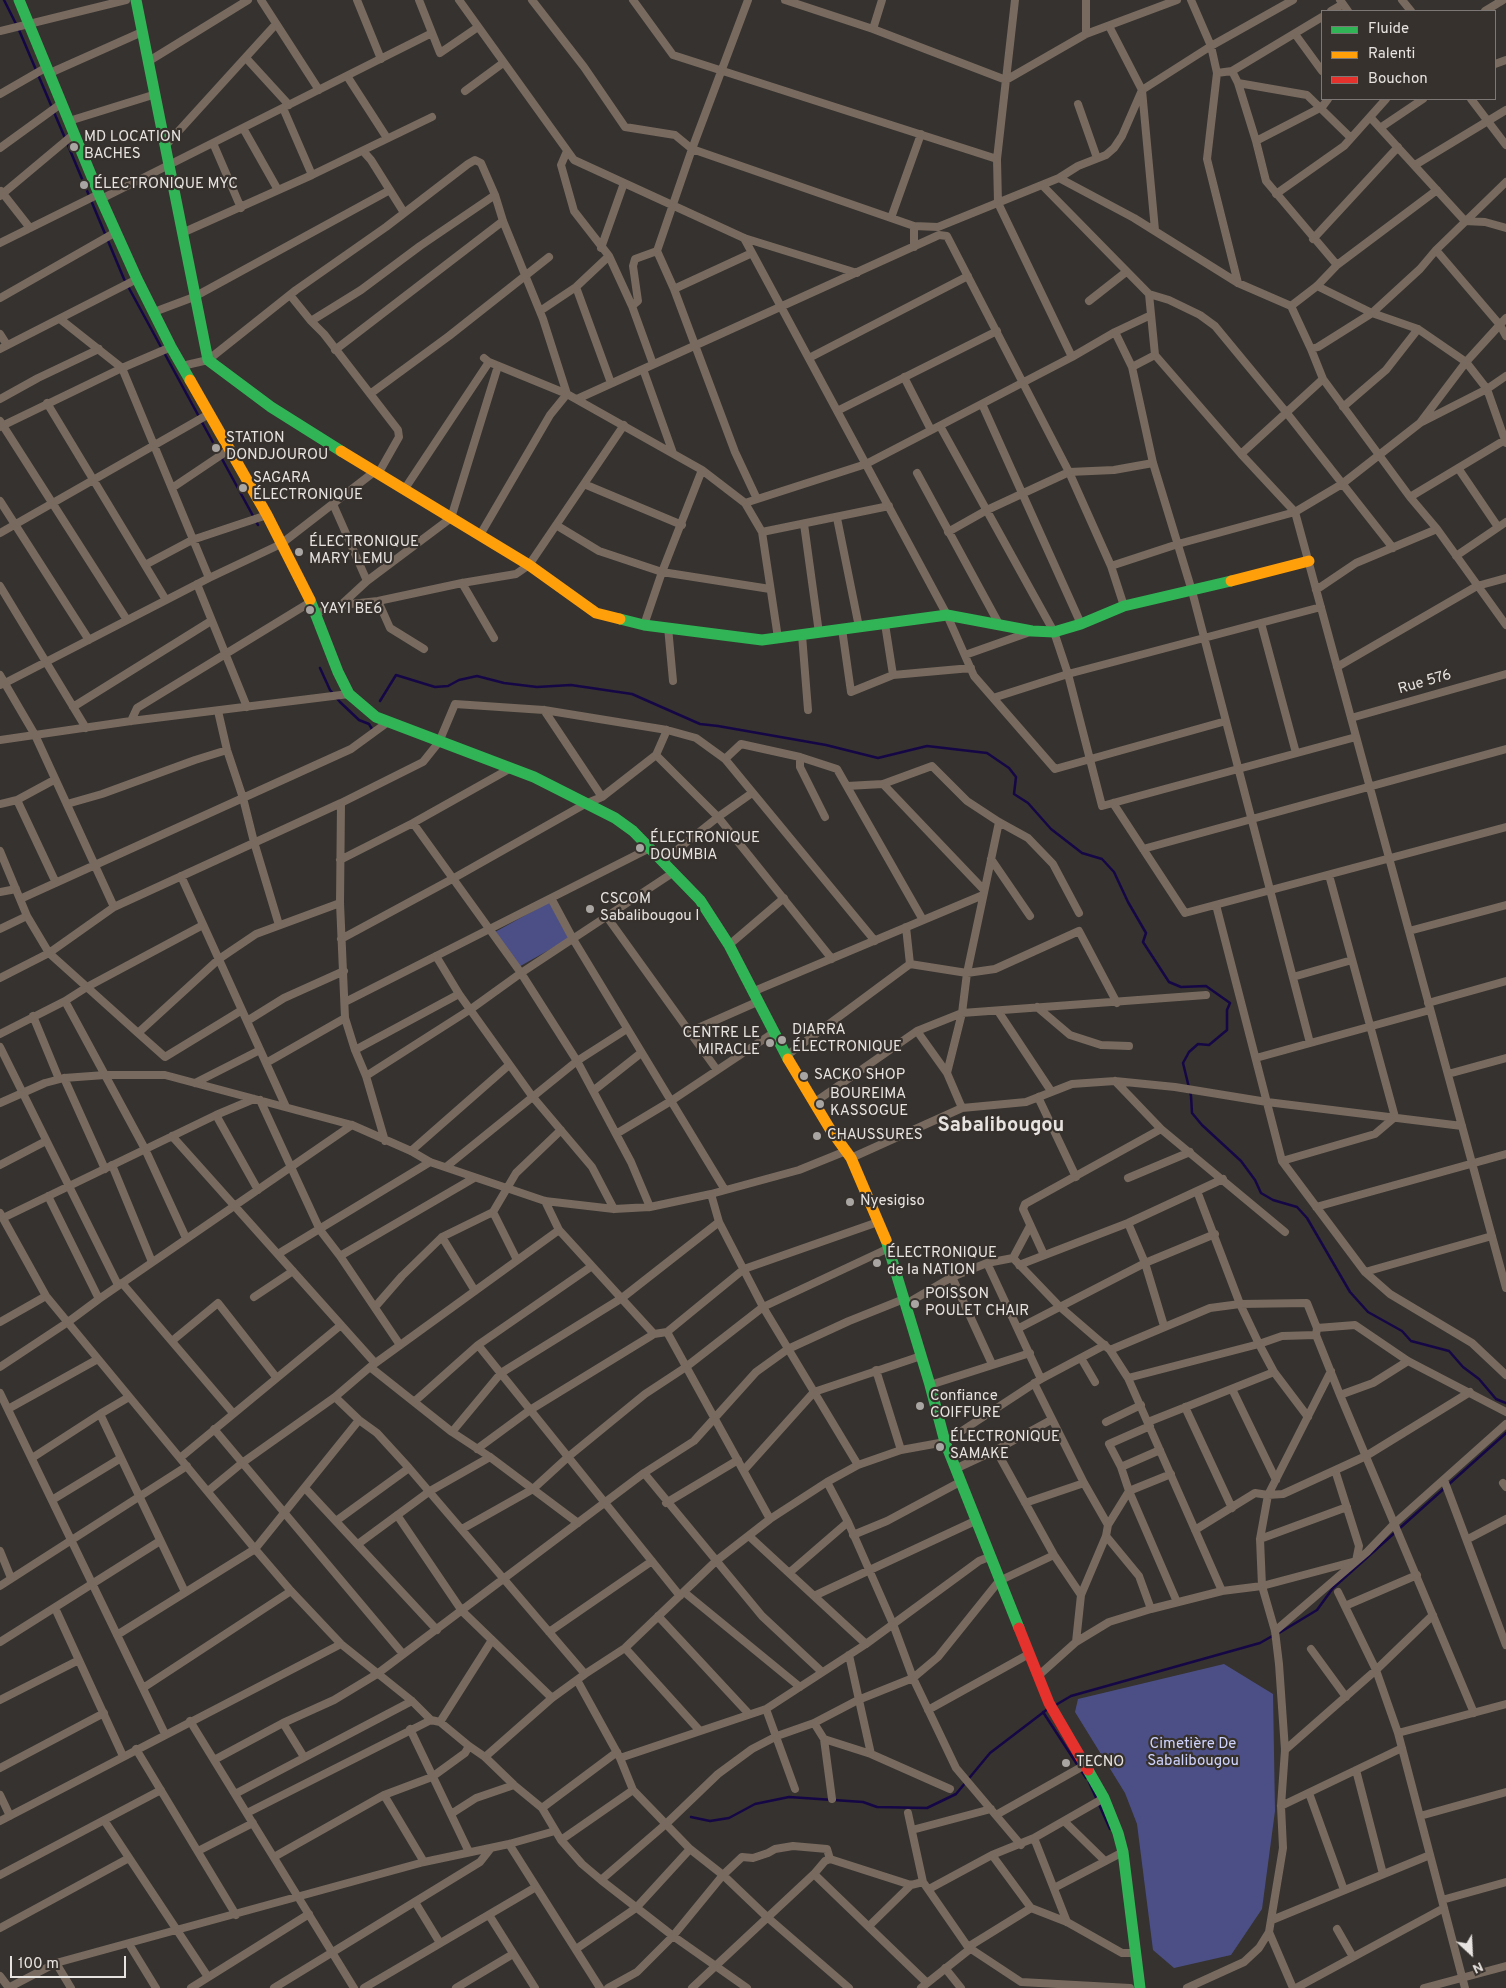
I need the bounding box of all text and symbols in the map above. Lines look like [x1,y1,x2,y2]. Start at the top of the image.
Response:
legend [1321,10,1496,100]
text: Fluide [1368,20,1409,39]
text: Ralenti [1368,45,1415,64]
text: Bouchon [1368,70,1428,89]
place label: MD LOCATION BACHES [84,129,181,164]
marker: MD LOCATION BACHES [68,141,80,153]
place label: ÉLECTRONIQUE MYC [94,176,238,194]
marker: ÉLECTRONIQUE MYC [78,179,90,191]
place label: STATION DONDJOUROU [226,430,328,465]
marker: STATION DONDJOUROU [210,442,222,454]
place label: SAGARA ÉLECTRONIQUE [253,470,363,505]
marker: SAGARA ÉLECTRONIQUE [237,482,249,494]
place label: ÉLECTRONIQUE MARY LEMU [309,534,419,569]
marker: ÉLECTRONIQUE MARY LEMU [293,546,305,558]
place label: YAYI BE6 [320,601,382,619]
marker: YAYI BE6 [304,604,316,616]
street label: Rue 576 [1396,667,1454,699]
place label: ÉLECTRONIQUE DOUMBIA [650,830,760,865]
marker: ÉLECTRONIQUE DOUMBIA [634,842,646,854]
place label: CSCOM Sabalibougou I [600,891,700,926]
marker: CSCOM Sabalibougou I [584,903,596,915]
place label: DIARRA ÉLECTRONIQUE [792,1022,902,1057]
place label: CENTRE LE MIRACLE [682,1025,760,1060]
marker: DIARRA ÉLECTRONIQUE [776,1034,788,1046]
marker: CENTRE LE MIRACLE [764,1037,776,1049]
place label: SACKO SHOP [814,1067,905,1085]
marker: SACKO SHOP [798,1070,810,1082]
place label: BOUREIMA KASSOGUE [830,1086,908,1121]
marker: BOUREIMA KASSOGUE [814,1098,826,1110]
district label: Sabalibougou [938,1115,1064,1139]
place label: CHAUSSURES [827,1127,923,1145]
marker: CHAUSSURES [811,1130,823,1142]
place label: Nyesigiso [860,1193,925,1211]
marker: Nyesigiso [844,1196,856,1208]
place label: ÉLECTRONIQUE de la NATION [887,1245,997,1280]
marker: ÉLECTRONIQUE de la NATION [871,1257,883,1269]
place label: POISSON POULET CHAIR [925,1286,1029,1321]
marker: POISSON POULET CHAIR [909,1298,921,1310]
place label: Confiance COIFFURE [930,1388,1001,1423]
marker: Confiance COIFFURE [914,1400,926,1412]
place label: ÉLECTRONIQUE SAMAKE [950,1429,1060,1464]
marker: ÉLECTRONIQUE SAMAKE [934,1441,946,1453]
park label: Cimetière De Sabalibougou [1147,1736,1239,1771]
place label: TECNO [1076,1754,1124,1772]
marker: TECNO [1060,1757,1072,1769]
north arrow [1446,1928,1496,1978]
scale bar [12,1946,129,1978]
text: 100 m [18,1955,59,1974]
text: N [1469,1957,1486,1977]

